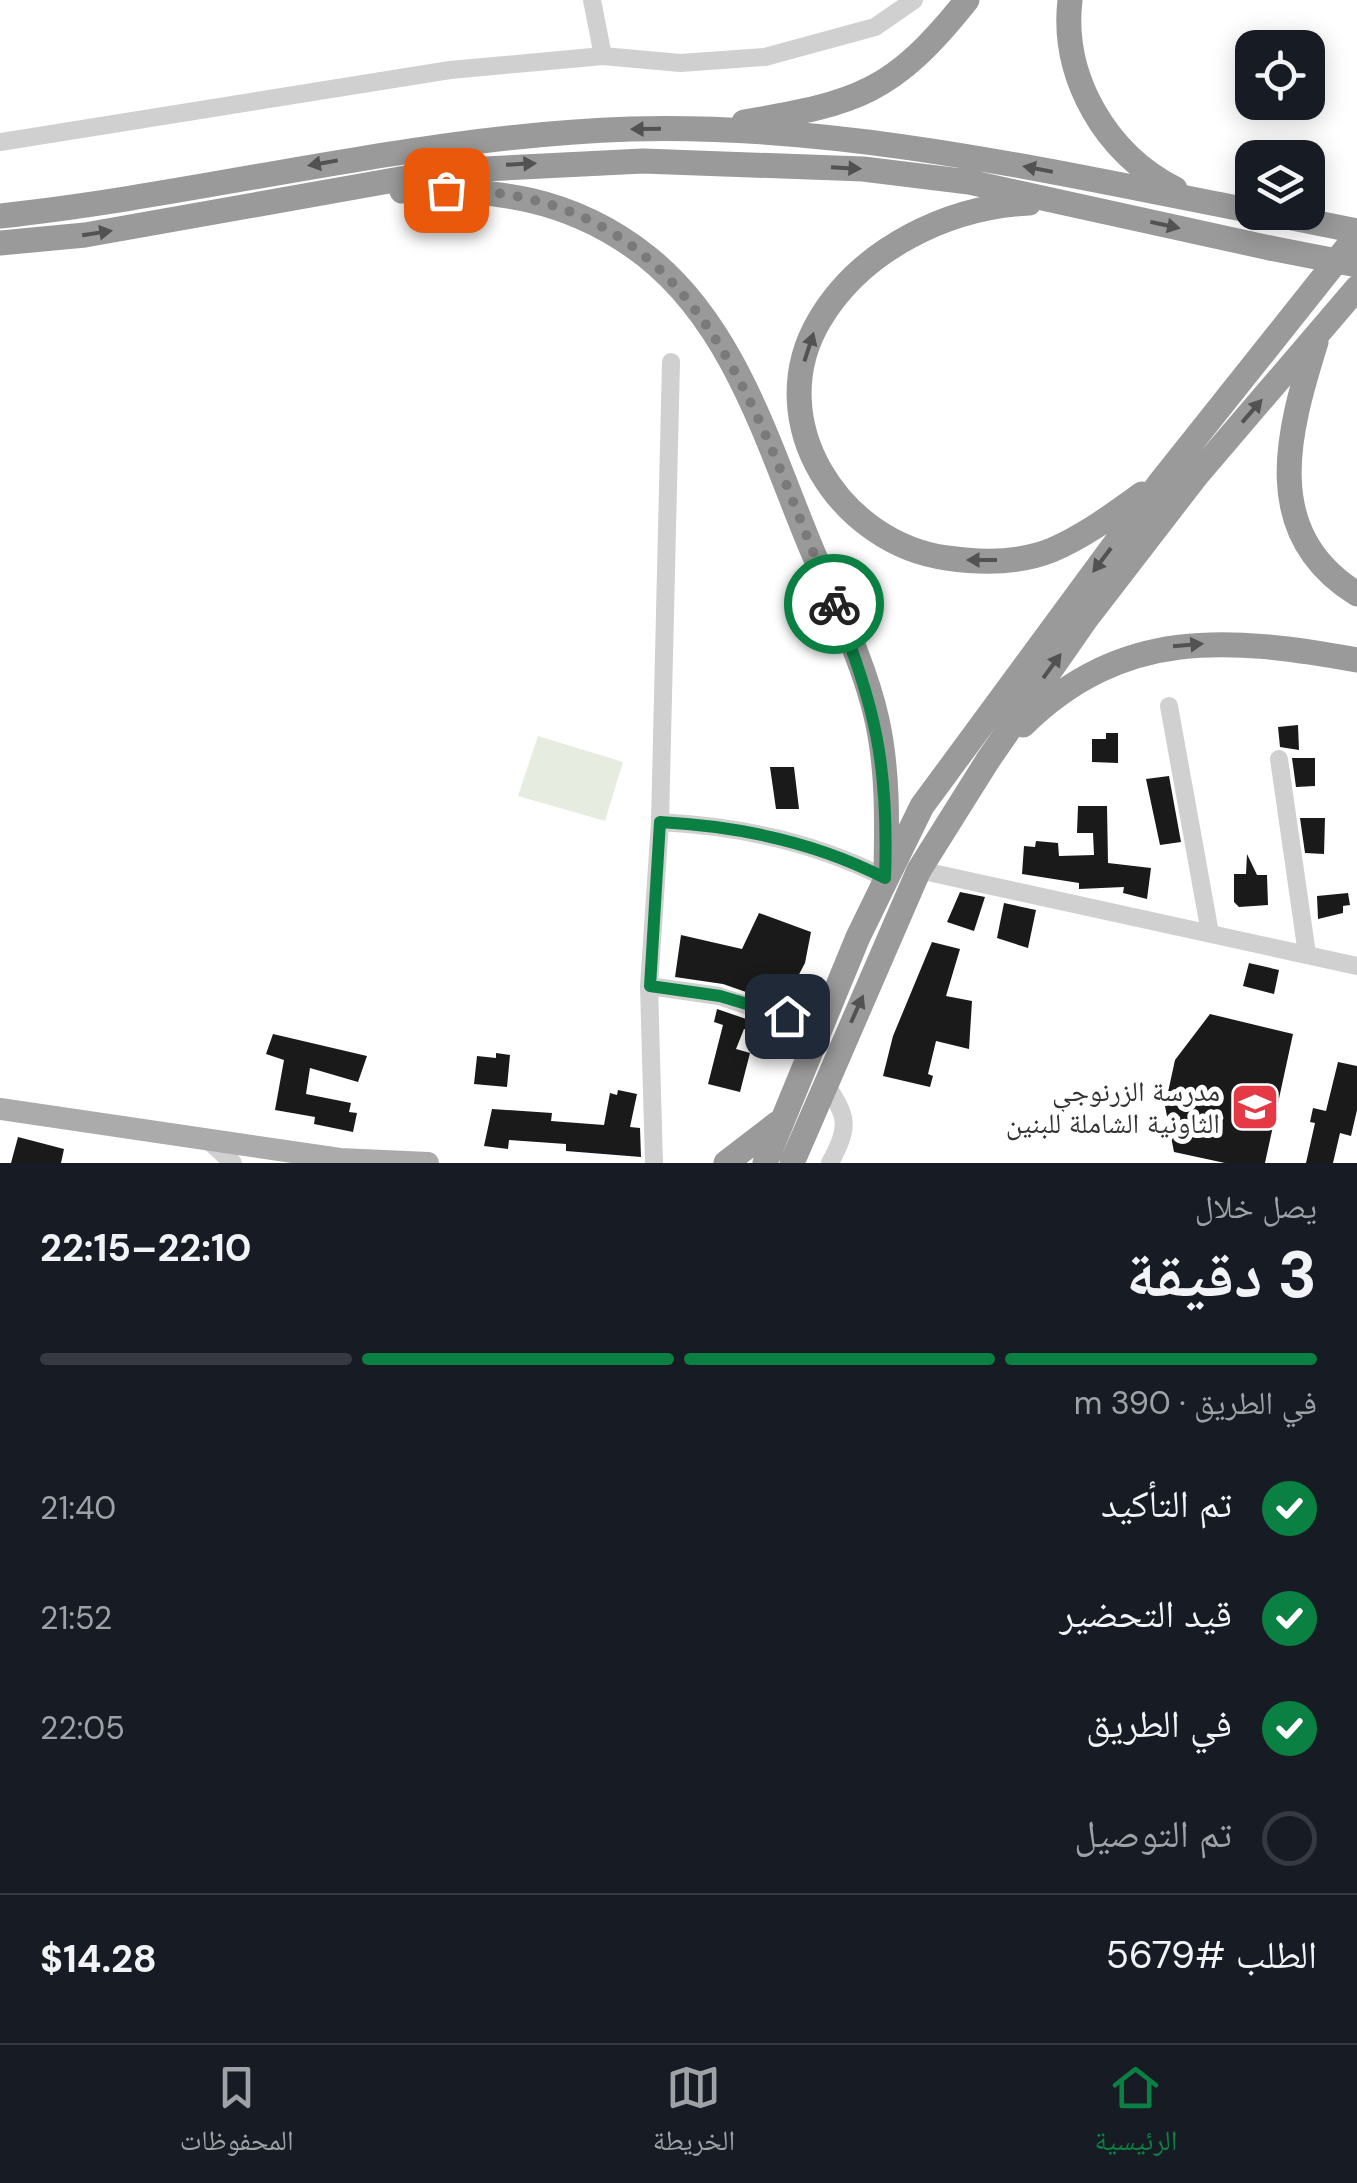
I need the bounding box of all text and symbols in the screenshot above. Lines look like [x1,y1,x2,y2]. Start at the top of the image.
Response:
map controls [1235,30,1325,230]
button: locate [1235,30,1325,120]
one-way arrow [629,122,661,138]
button: layers [1235,140,1325,230]
pin [404,148,489,233]
one-way arrow [306,156,338,172]
one-way arrow [506,156,537,172]
one-way arrow [830,160,862,176]
one-way arrow [1022,161,1053,176]
icon: bag [419,163,474,218]
one-way arrow [1150,218,1181,234]
one-way arrow [82,225,113,240]
one-way arrow [803,331,818,361]
one-way arrow [1241,399,1263,424]
one-way arrow [1093,547,1113,573]
one-way arrow [965,552,997,568]
courier [784,554,884,654]
icon: bike [807,577,862,632]
one-way arrow [1173,636,1204,652]
one-way arrow [1041,653,1061,680]
pin [745,974,830,1059]
icon: home [760,989,815,1044]
one-way arrow [849,994,866,1023]
place label: مدرسة الزرنوجي الثاونية الشاملة للبنين [1006,1073,1220,1142]
school or university icon: مدرسة الزرنوجي الثاونية الشاملة للبنين [1229,1081,1281,1133]
text: يصل خلال [1195,1186,1317,1228]
text: 22:10–22:15 [40,1223,252,1273]
text: 3 دقيقة [1126,1233,1317,1317]
text: في الطريق · 390 m [1074,1382,1317,1424]
text: تم التأكيد [1101,1479,1232,1529]
icon: check [1262,1481,1317,1536]
text: 21:40 [40,1487,116,1529]
text: قيد التحضير [1060,1589,1232,1639]
icon: check [1262,1591,1317,1646]
text: 21:52 [40,1597,112,1639]
text: في الطريق [1086,1699,1232,1749]
icon: check [1262,1701,1317,1756]
text: 22:05 [40,1707,125,1749]
text: تم التوصيل [1074,1809,1232,1859]
text: الطلب #5679 [1106,1930,1317,1980]
text: $14.28 [40,1934,157,1984]
tab: المحفوظات [180,2060,294,2168]
tab: الخريطة [653,2060,735,2168]
tab: الرئيسية [1094,2060,1177,2168]

